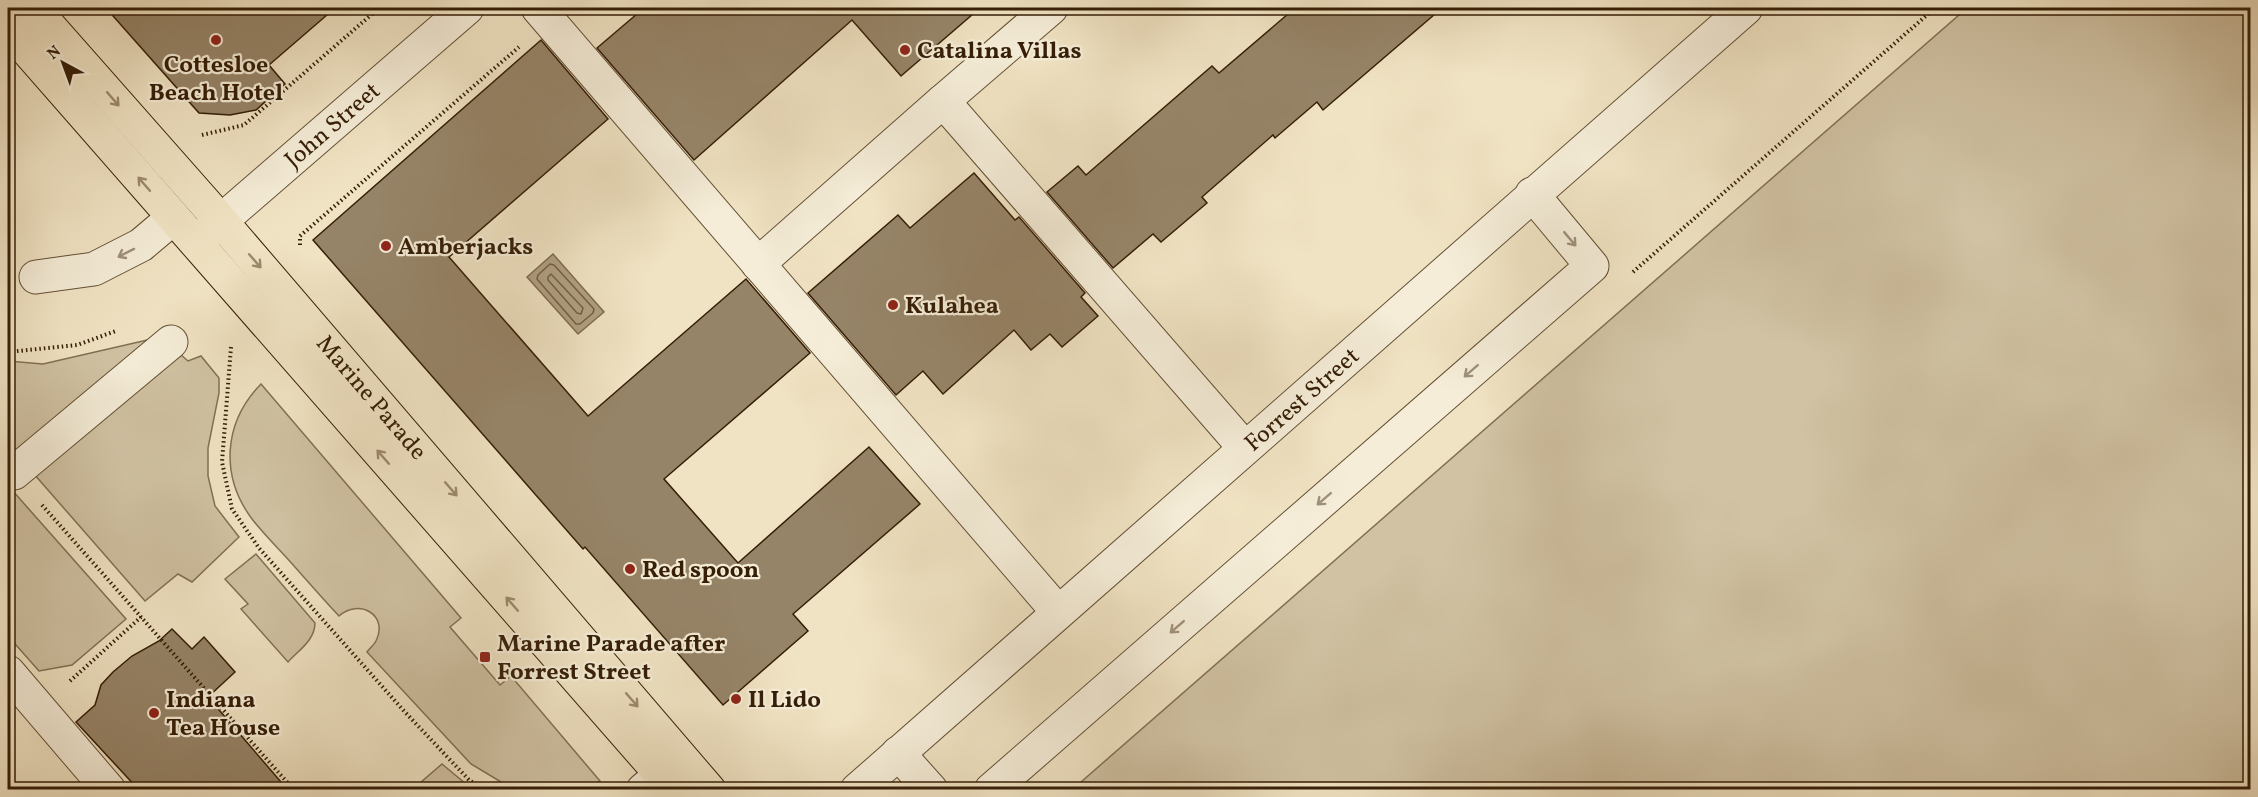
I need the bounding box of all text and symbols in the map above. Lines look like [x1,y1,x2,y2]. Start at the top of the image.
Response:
north arrow [33,33,93,93]
marker: Cottesloe Beach Hotel [209,33,223,47]
place label: Catalina Villas [917,35,1082,69]
text: N [43,41,66,65]
marker: Catalina Villas [898,43,912,57]
place label: Cottesloe Beach Hotel [149,49,283,111]
street label: John Street [278,75,389,177]
one-way arrow [106,91,120,106]
one-way arrow [137,177,151,192]
place label: Amberjacks [398,231,533,265]
one-way arrow [1563,231,1577,246]
marker: Amberjacks [379,239,393,253]
one-way arrow [118,248,136,259]
one-way arrow [249,253,262,269]
place label: Kulahea [905,290,999,324]
marker: Kulahea [886,298,900,312]
street label: Marine Parade [307,328,434,468]
street label: Forrest Street [1238,340,1368,461]
one-way arrow [1464,364,1479,378]
one-way arrow [376,450,390,465]
one-way arrow [444,481,458,496]
one-way arrow [1317,492,1332,506]
place label: Red spoon [642,554,759,588]
marker: Red spoon [623,562,637,576]
one-way arrow [505,596,519,611]
one-way arrow [1170,620,1185,634]
place label: Marine Parade after Forrest Street [497,628,725,690]
marker: Marine Parade after Forrest Street [478,650,492,664]
place label: Indiana Tea House [166,684,280,746]
place label: Il Lido [748,684,821,718]
one-way arrow [626,692,639,708]
marker: Il Lido [729,692,743,706]
marker: Indiana Tea House [147,706,161,720]

